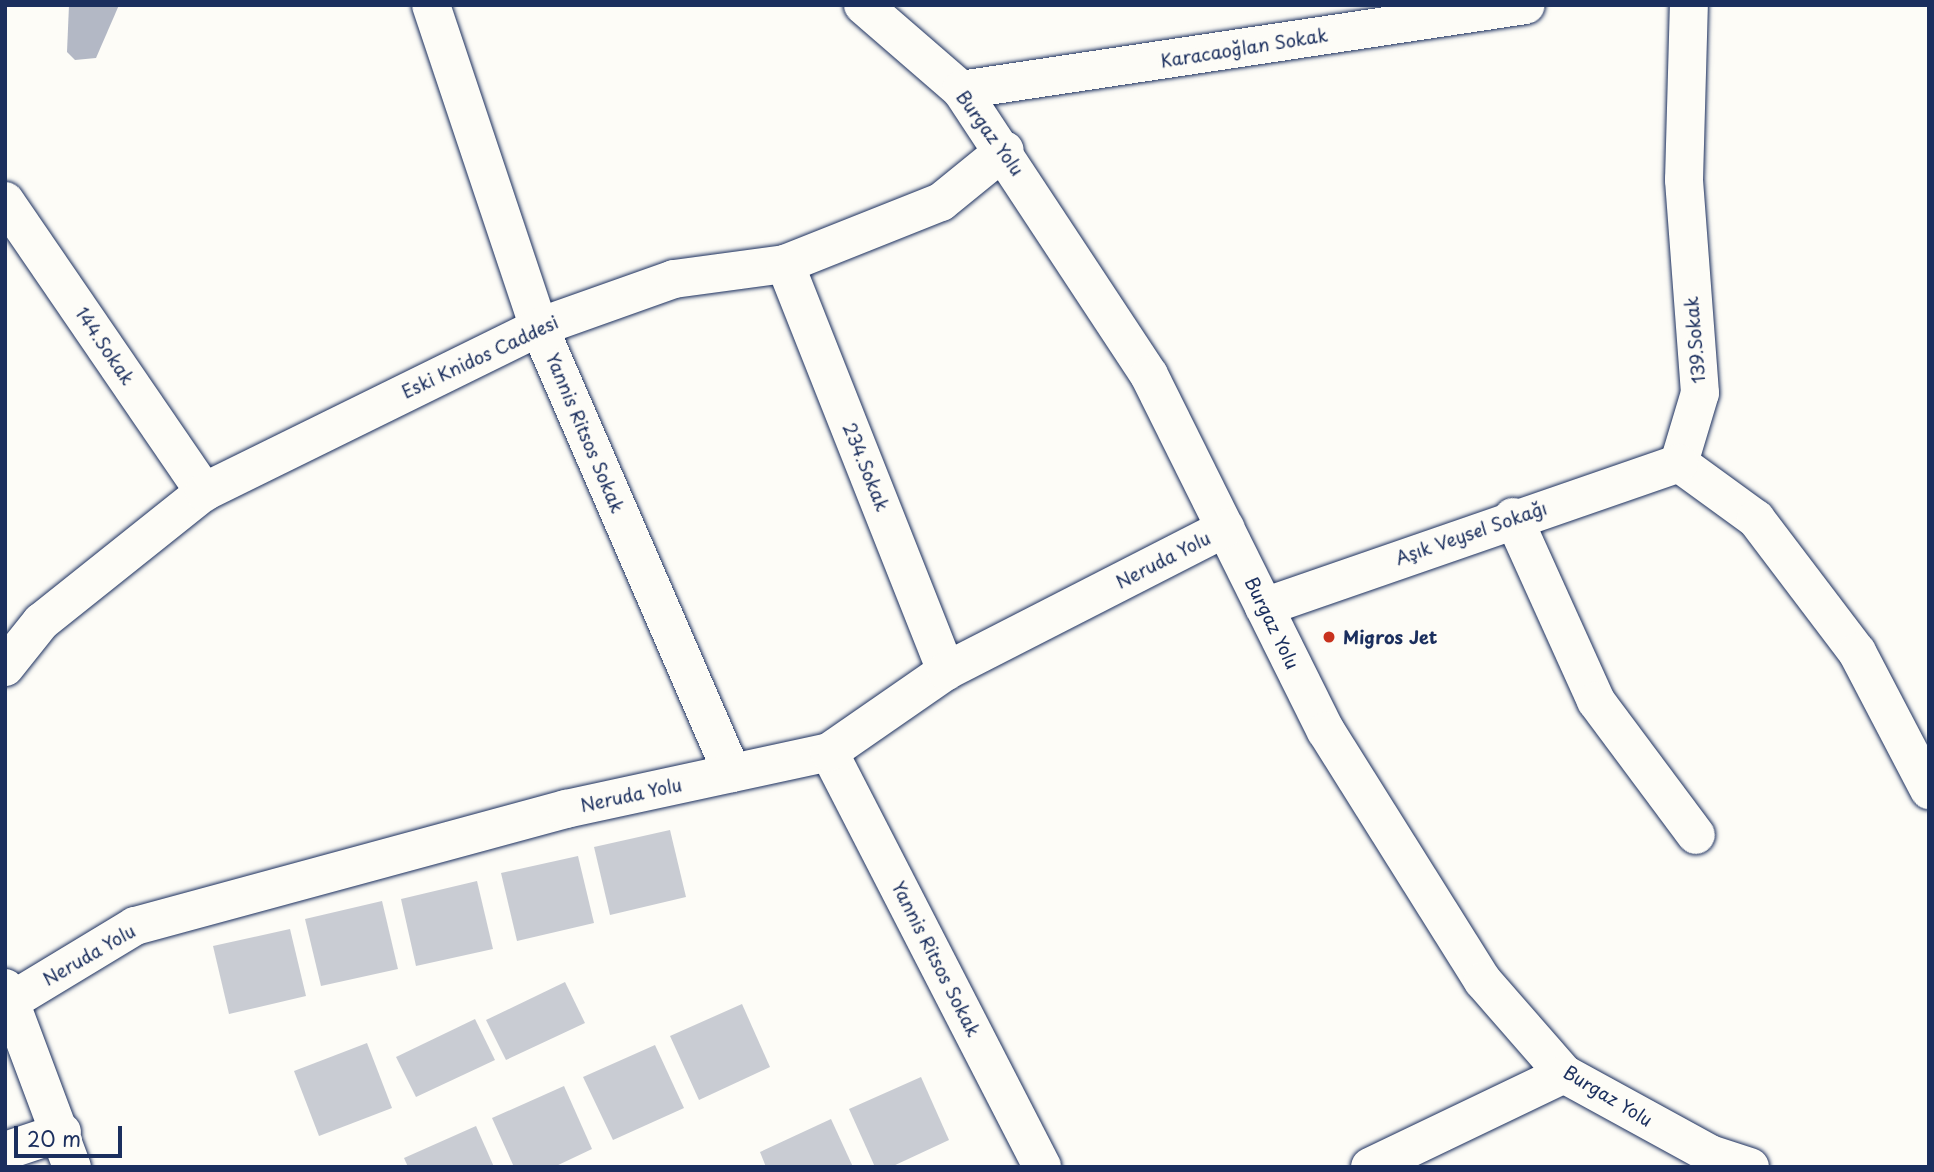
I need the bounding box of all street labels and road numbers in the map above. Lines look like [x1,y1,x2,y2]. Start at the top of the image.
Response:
street label: Karacaoğlan Sokak [1159,24,1329,72]
street label: Burgaz Yolu [952,86,1028,180]
street label: 139.Sokak [1680,296,1710,384]
street label: 144.Sokak [71,303,139,389]
street label: Eski Knidos Caddesi [398,311,562,403]
street label: Yannis Ritsos Sokak [541,350,629,516]
street label: 234.Sokak [839,420,893,514]
street label: Aşık Veysel Sokağı [1391,497,1551,569]
street label: Neruda Yolu [1112,527,1214,593]
street label: Burgaz Yolu [1240,573,1304,673]
street label: Neruda Yolu [578,774,684,816]
street label: Yannis Ritsos Sokak [887,878,985,1040]
street label: Neruda Yolu [39,920,139,990]
street label: Burgaz Yolu [1559,1061,1657,1131]

